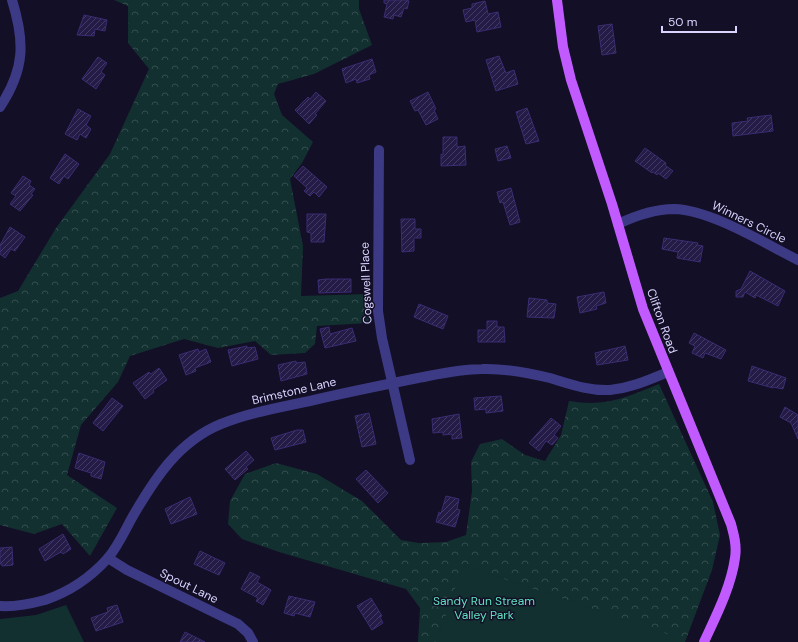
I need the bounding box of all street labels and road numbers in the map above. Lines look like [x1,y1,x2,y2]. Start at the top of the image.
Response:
street label: Winners Circle [709,197,789,247]
street label: Cogswell Place [357,242,375,324]
street label: Clifton Road [643,286,681,356]
street label: Brimstone Lane [250,373,338,408]
street label: Spout Lane [157,565,221,607]

